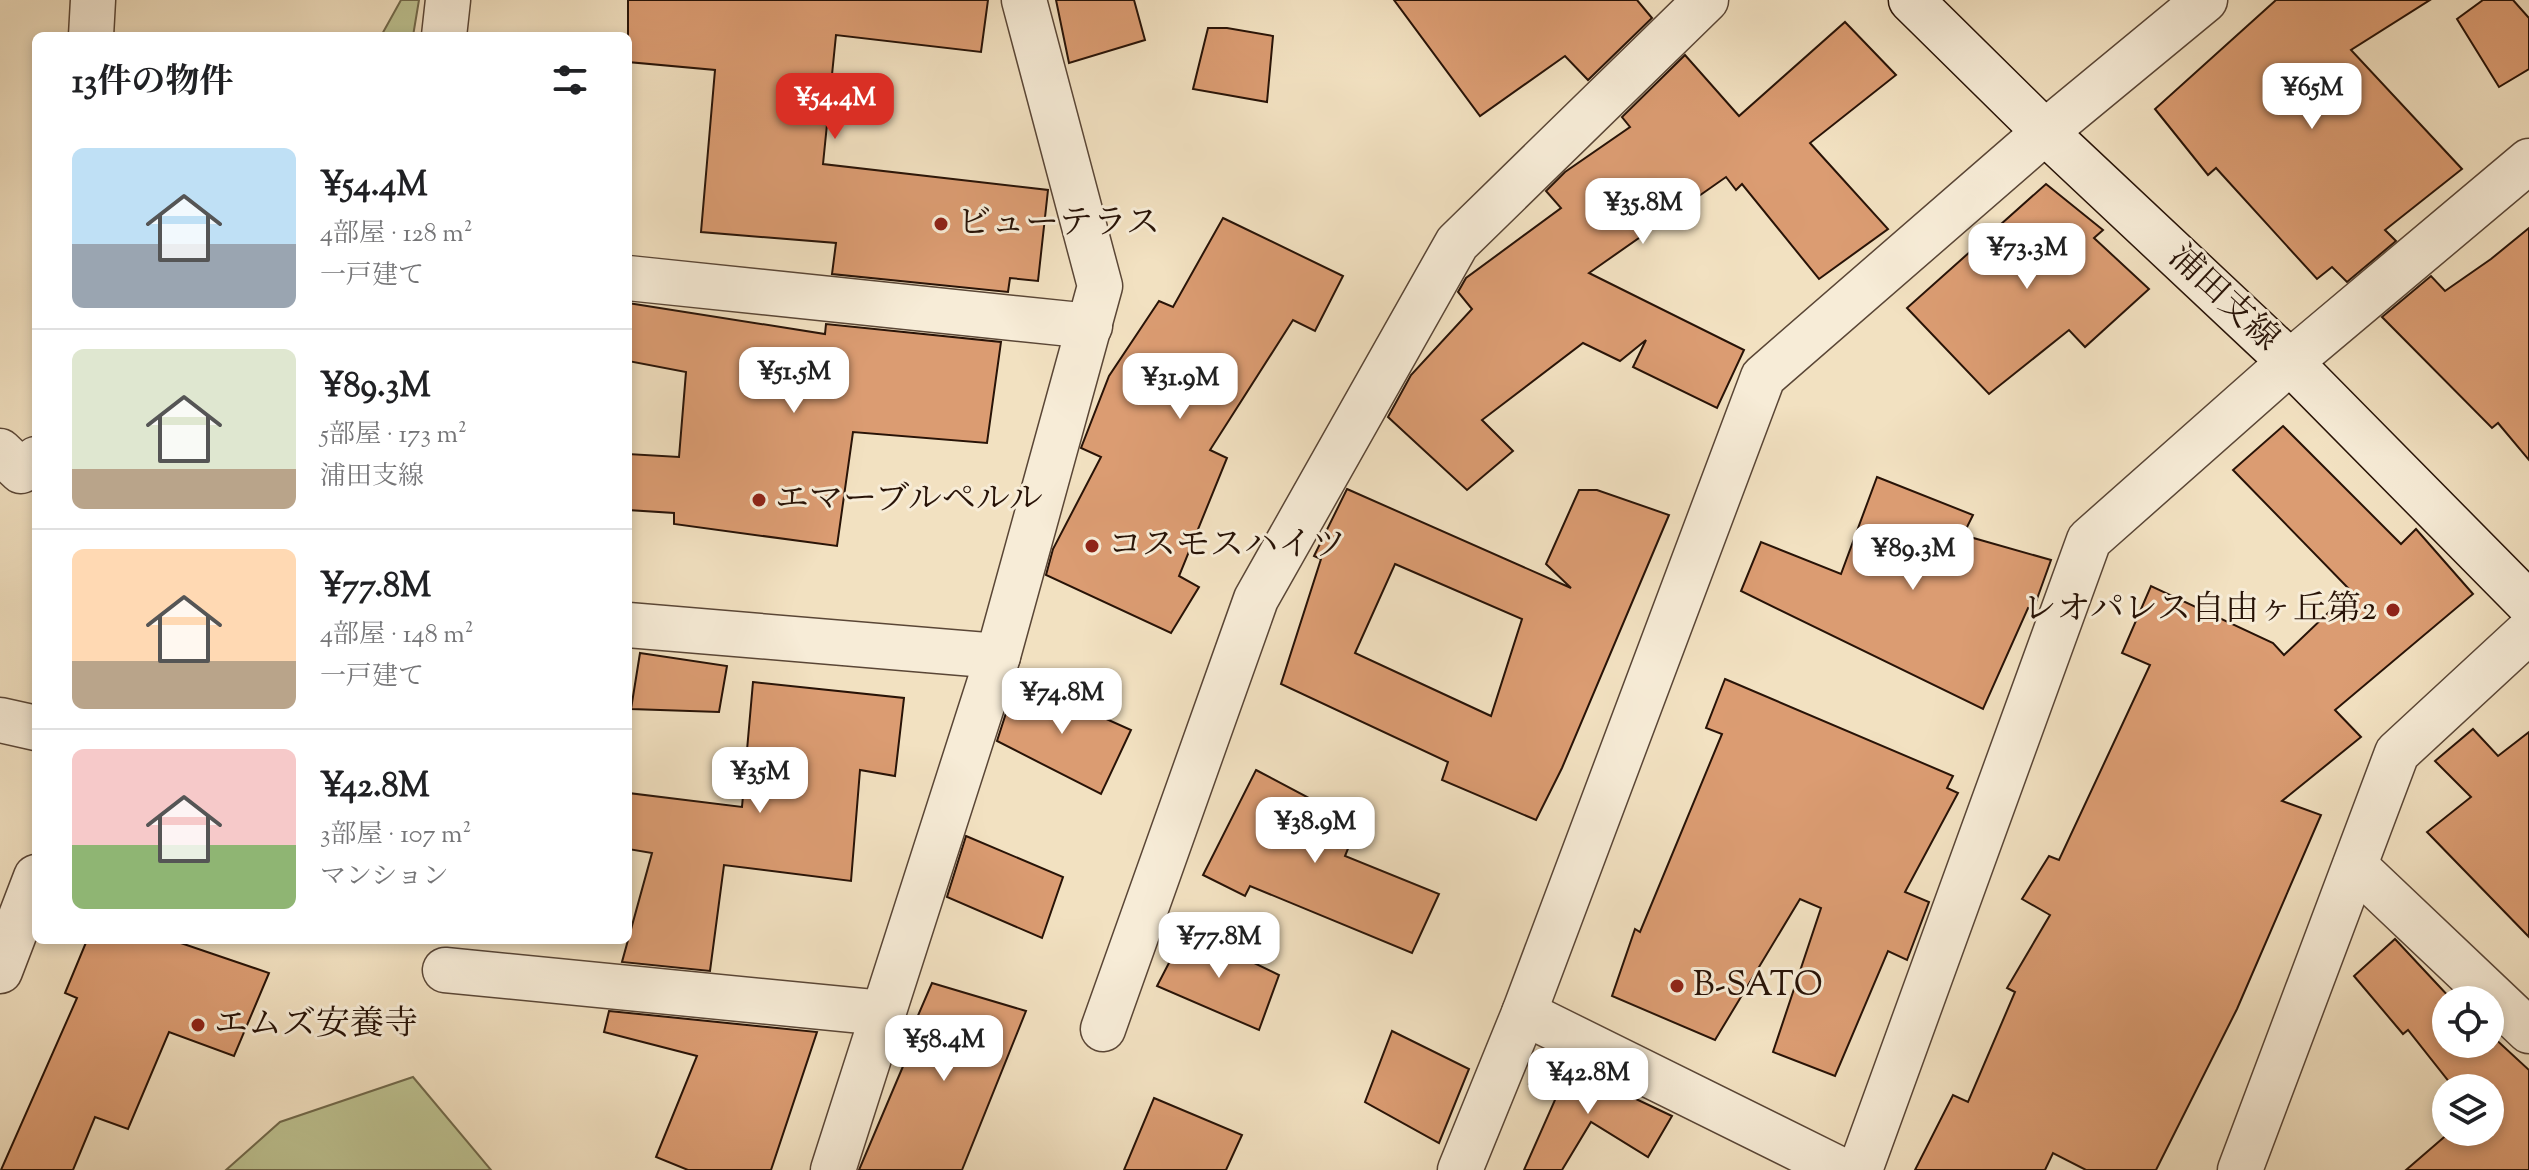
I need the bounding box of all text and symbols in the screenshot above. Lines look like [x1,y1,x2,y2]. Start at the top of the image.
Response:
icon: filters [548,58,592,102]
text: 13件の物件 [72,59,233,108]
pin: ¥65M [2265,63,2359,131]
text: ¥65M [2281,70,2343,107]
pin: ¥54.4M [770,73,900,141]
text: ¥54.4M [794,80,876,117]
text: ¥54.4M [320,162,428,211]
pin: ¥35.8M [1578,178,1708,246]
icon: home [136,180,232,276]
text: ¥35.8M [1603,185,1683,222]
place label: ビューテラス [957,200,1160,249]
marker: ビューテラス [932,215,950,233]
text: 4部屋 · 128 m² [320,216,473,253]
pin: ¥73.3M [1962,223,2092,291]
text: ¥73.3M [1986,230,2068,267]
street label: 浦田支線 [2157,235,2289,363]
text: 一戸建て [320,258,424,295]
pin: ¥51.5M [729,347,859,415]
pin: ¥31.9M [1115,353,1245,421]
text: ¥51.5M [757,354,831,391]
text: ¥31.9M [1141,360,1219,397]
text: ¥89.3M [320,363,431,412]
icon: home [136,381,232,477]
text: 5部屋 · 173 m² [320,417,467,454]
text: 浦田支線 [320,459,424,496]
place label: エマーブルペルル [775,476,1043,525]
marker: エマーブルペルル [750,491,768,509]
place label: コスモスハイツ [1108,522,1346,571]
pin: ¥89.3M [1848,524,1978,592]
text: ¥89.3M [1871,531,1955,568]
marker: コスモスハイツ [1083,537,1101,555]
text: ¥77.8M [320,563,431,612]
icon: home [136,581,232,677]
place label: レオパレス自由ヶ丘第2 [2023,586,2377,635]
marker: レオパレス自由ヶ丘第2 [2384,601,2402,619]
text: 4部屋 · 148 m² [320,617,473,654]
text: 一戸建て [320,659,424,696]
pin: ¥74.8M [997,668,1127,736]
text: ¥74.8M [1020,675,1104,712]
pin: ¥35M [713,747,807,815]
text: ¥35M [730,754,790,791]
text: ¥42.8M [320,763,429,812]
icon: home [136,781,232,877]
pin: ¥38.9M [1250,797,1380,865]
text: ¥38.9M [1274,804,1356,841]
text: 3部屋 · 107 m² [320,817,471,854]
text: マンション [320,859,449,896]
pin: ¥77.8M [1154,912,1284,980]
text: ¥77.8M [1177,919,1261,956]
place label: B-SATO [1693,962,1823,1011]
marker: B-SATO [1668,977,1686,995]
map controls [2432,986,2504,1146]
button: locate [2432,986,2504,1058]
place label: エムズ安養寺 [214,1001,418,1050]
pin: ¥58.4M [879,1015,1009,1083]
marker: エムズ安養寺 [189,1016,207,1034]
text: ¥58.4M [903,1022,985,1059]
pin: ¥42.8M [1523,1048,1653,1116]
text: ¥42.8M [1546,1055,1630,1092]
button: layers [2432,1074,2504,1146]

